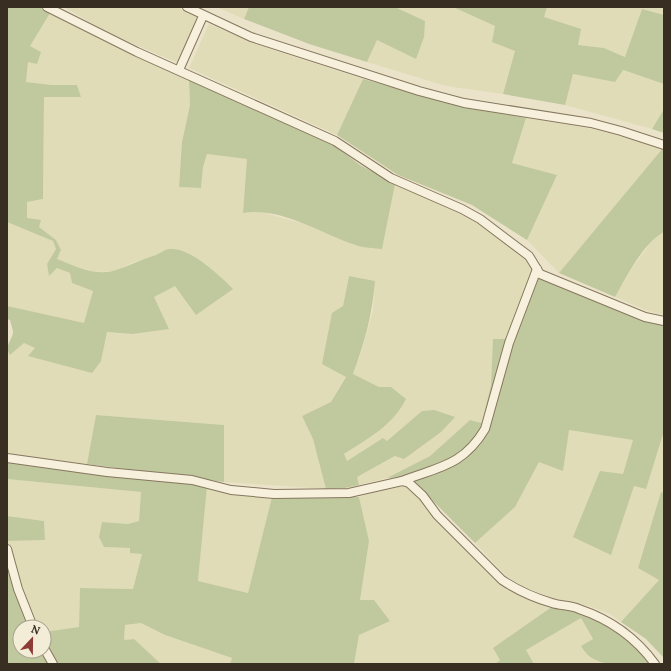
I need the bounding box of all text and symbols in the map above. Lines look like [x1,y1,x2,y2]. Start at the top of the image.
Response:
north arrow [12,619,52,659]
text: N [29,622,43,638]

